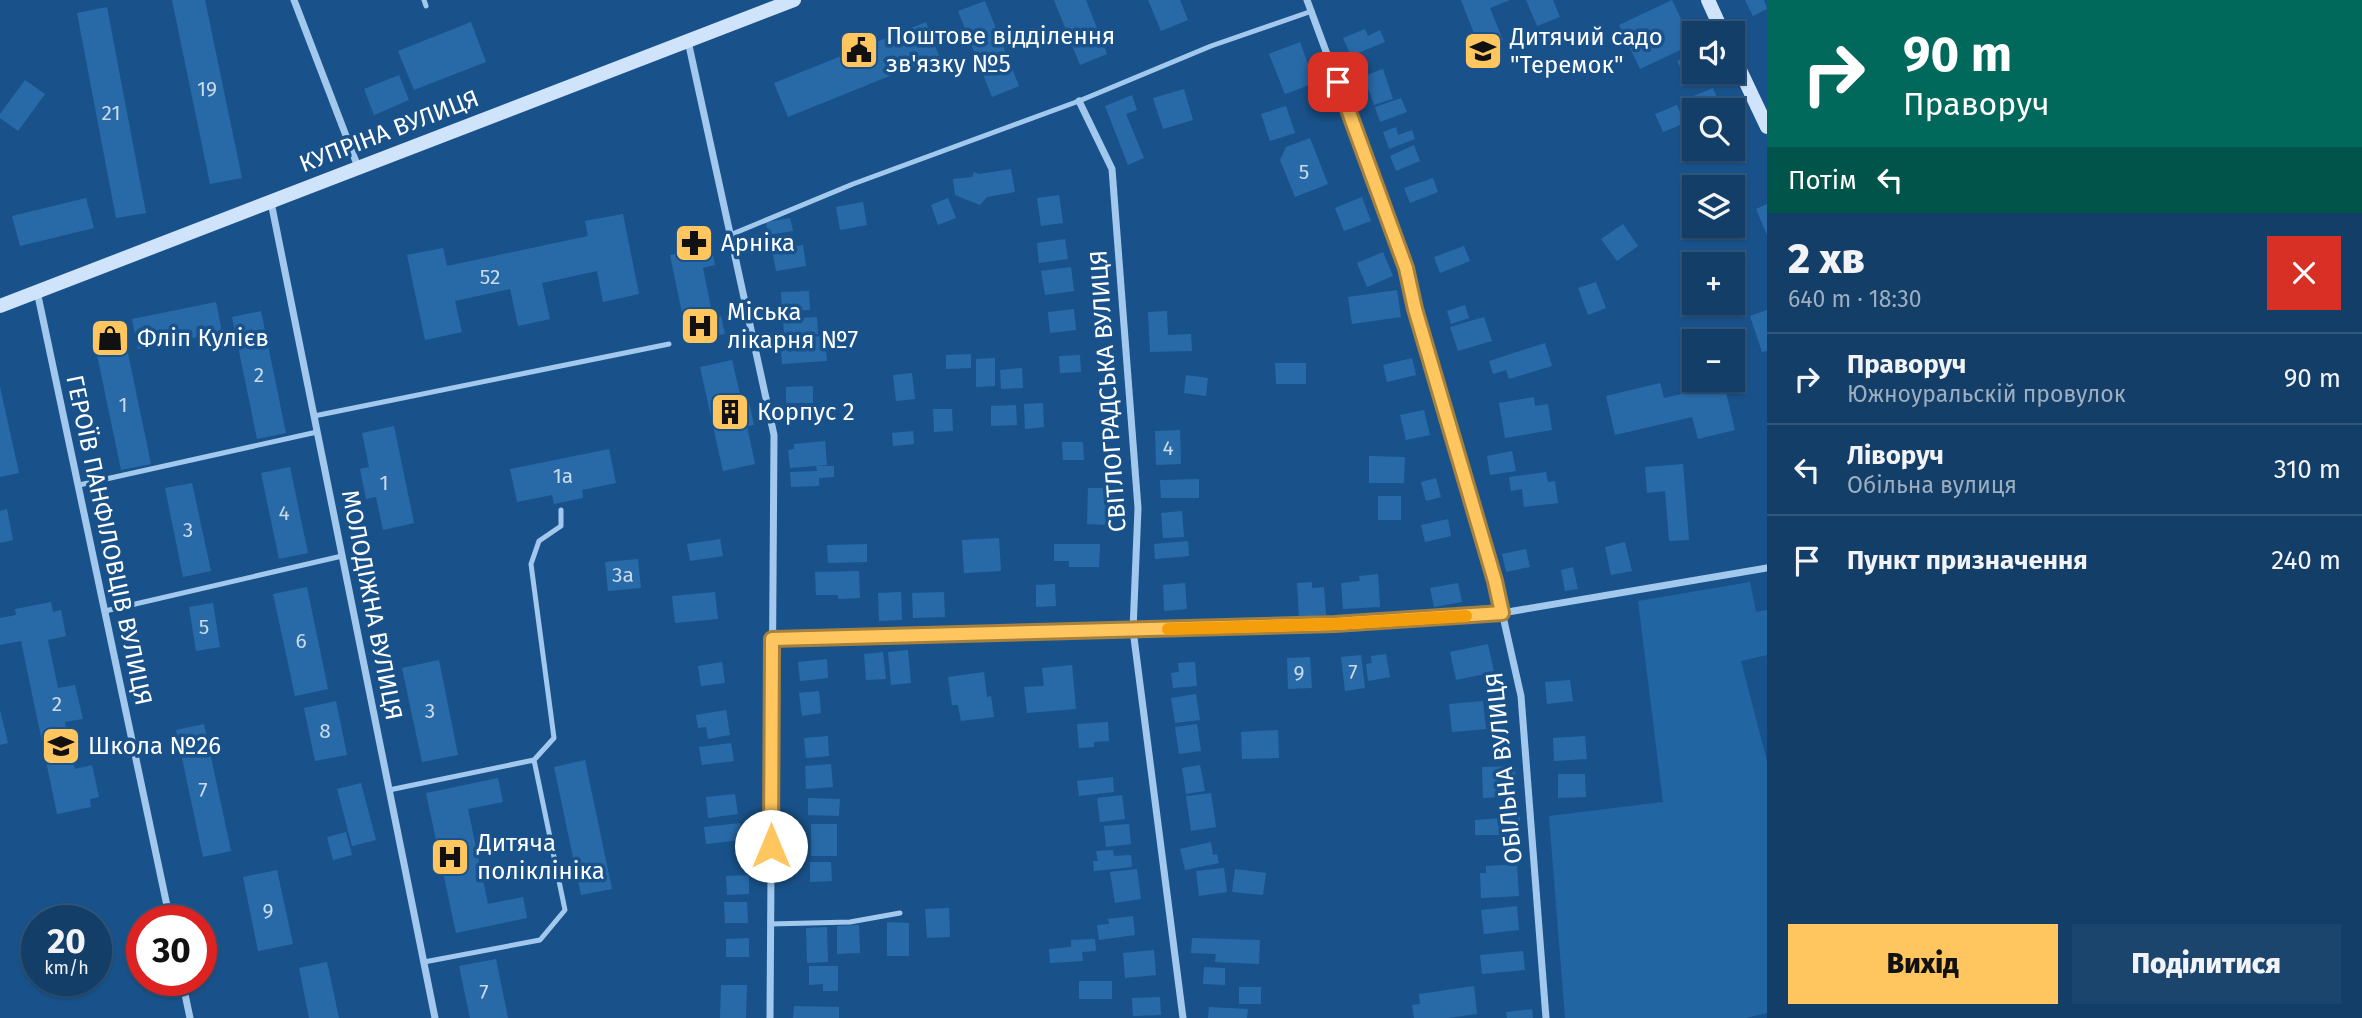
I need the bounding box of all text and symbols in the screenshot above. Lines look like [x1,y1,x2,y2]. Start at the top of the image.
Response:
map controls [1682,21,1745,392]
button: sound [1682,21,1745,84]
place label: Поштове відділення зв'язку №5 [886,22,1115,78]
place label: Дитячий садо "Теремок" [1509,23,1663,79]
text: 90 m [1903,25,2012,84]
icon: right [1788,28,1879,119]
public building icon: Поштове відділення зв'язку №5 [838,29,880,71]
school or university icon: Дитячий садо "Теремок" [1462,30,1504,72]
pin [1308,52,1368,112]
icon: arrive [1319,63,1357,101]
house number: 19 [197,76,217,102]
street label: КУПРІНА ВУЛИЦЯ [295,84,483,178]
text: Праворуч [1903,85,2050,123]
button: search [1682,98,1745,161]
house number: 21 [102,100,120,126]
house number: 5 [1299,159,1309,185]
icon: left [1871,161,1909,199]
text: Потім [1788,165,1857,196]
button: layers [1682,175,1745,238]
pharmacy icon: Арніка [673,222,715,264]
place label: Арніка [721,229,795,257]
text: 2 хв [1788,234,1865,284]
button: close [2267,236,2341,310]
street label: СВІТЛОГРАДСЬКА ВУЛИЦЯ [1084,249,1132,533]
button: + [1682,252,1745,315]
house number: 52 [480,264,500,290]
text: 640 m · 18:30 [1788,285,1922,313]
place label: Міська лікарня №7 [727,298,858,354]
hospital icon: Міська лікарня №7 [679,305,721,347]
shop icon: Фліп Кулієв [89,317,131,359]
place label: Фліп Кулієв [137,324,269,352]
button: − [1682,329,1745,392]
text: Праворуч [1847,349,1966,380]
icon: right [1788,360,1826,398]
house number: 2 [254,362,264,388]
text: 90 m [2284,363,2341,394]
street label: ГЕРОЇВ ПАНФІЛОВЦІВ ВУЛИЦЯ [60,372,158,708]
text: Южноуральскій провулок [1847,380,2126,408]
building icon: Корпус 2 [709,391,751,433]
house number: 1 [118,392,128,418]
place label: Корпус 2 [757,398,855,426]
house number: 4 [1162,435,1174,461]
text: Ліворуч [1847,440,1944,471]
icon: left [1788,451,1826,489]
text: 310 m [2274,454,2341,485]
house number: 1а [553,463,573,489]
house number: 1 [379,470,389,496]
text: Обільна вулиця [1847,471,2017,499]
street label: МОЛОДІЖНА ВУЛИЦЯ [336,488,408,722]
house number: 4 [278,500,290,526]
house number: 3 [183,517,193,543]
icon: arrive [1788,542,1826,580]
text: Пункт призначення [1847,545,2088,576]
text: 240 m [2271,545,2341,576]
house number: 3а [612,562,634,588]
house number: 5 [199,614,209,640]
house number: 6 [295,628,307,654]
house number: 7 [1348,659,1358,685]
house number: 9 [1293,660,1305,686]
street label: ОБІЛЬНА ВУЛИЦЯ [1480,671,1528,865]
house number: 2 [52,691,62,717]
house number: 3 [425,698,435,724]
house number: 8 [319,718,331,744]
school or university icon: Школа №26 [40,725,82,767]
place label: Школа №26 [88,732,221,760]
house number: 7 [198,777,208,803]
position arrow [734,809,808,883]
place label: Дитяча поліклініка [476,829,605,885]
hospital icon: Дитяча поліклініка [429,836,471,878]
house number: 9 [262,898,274,924]
speed limit sign: 30 [126,905,217,996]
text: 20 [47,920,86,962]
button: Вихід [1788,924,2058,1004]
button: Поділитися [2072,924,2341,1004]
text: km/h [44,957,89,979]
house number: 7 [479,979,489,1005]

